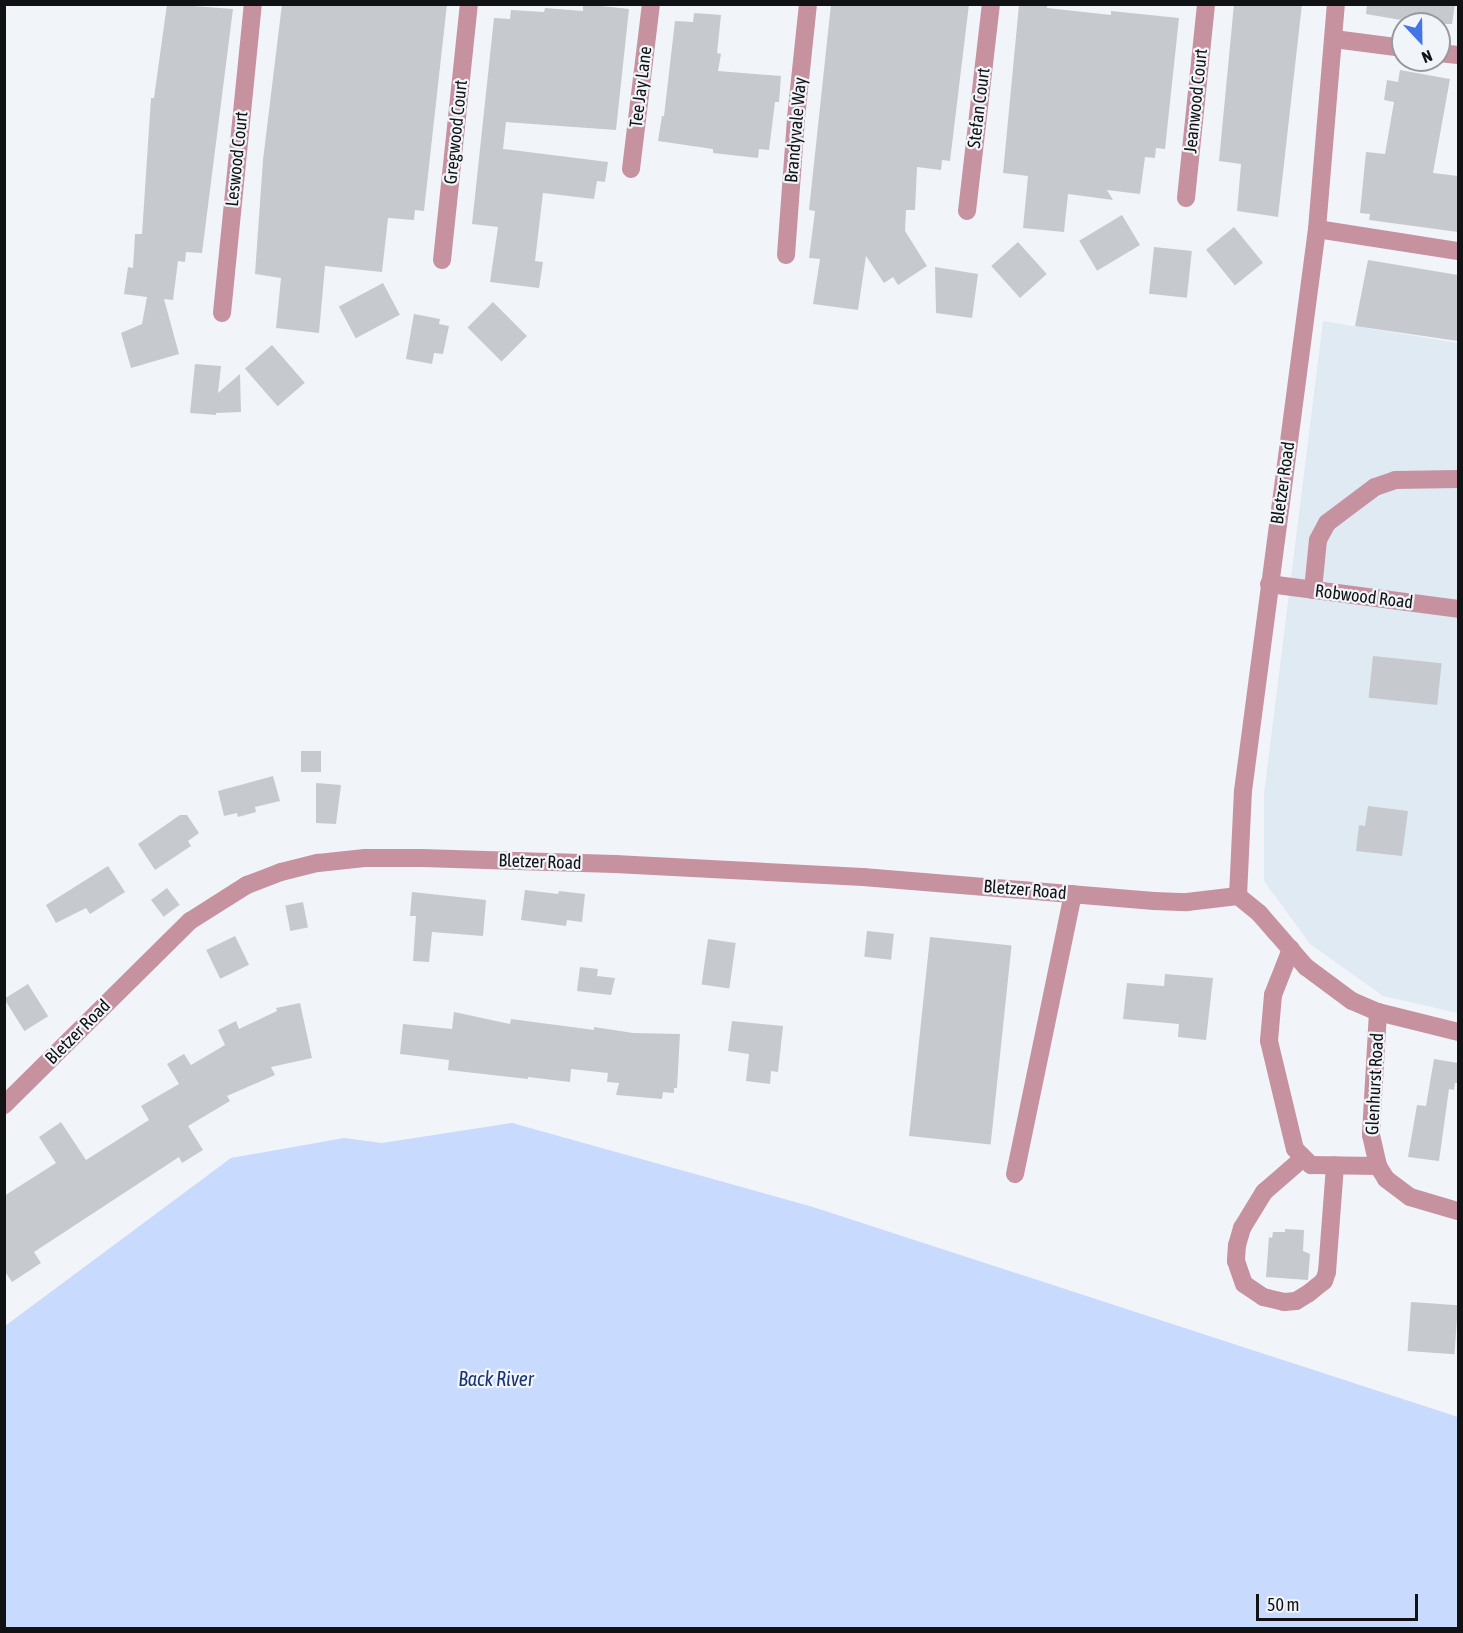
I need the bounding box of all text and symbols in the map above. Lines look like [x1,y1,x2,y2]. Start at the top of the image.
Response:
north arrow [1391,12,1451,72]
street label: Tee Jay Lane [625,45,657,129]
text: N [1419,47,1435,67]
street label: Jeanwood Court [1180,48,1212,154]
street label: Stefan Court [963,67,995,149]
street label: Brandyvale Way [781,76,811,184]
street label: Gregwood Court [440,79,472,185]
street label: Leswood Court [221,110,253,208]
street label: Bletzer Road [1267,440,1299,526]
street label: Robwood Road [1314,580,1414,614]
street label: Bletzer Road [498,850,582,874]
street label: Bletzer Road [983,876,1067,904]
street label: Bletzer Road [41,995,115,1069]
street label: Glenhurst Road [1362,1032,1388,1136]
water label: Back River [458,1366,534,1390]
scale bar [1259,1582,1421,1620]
text: 50 m [1267,1594,1299,1615]

